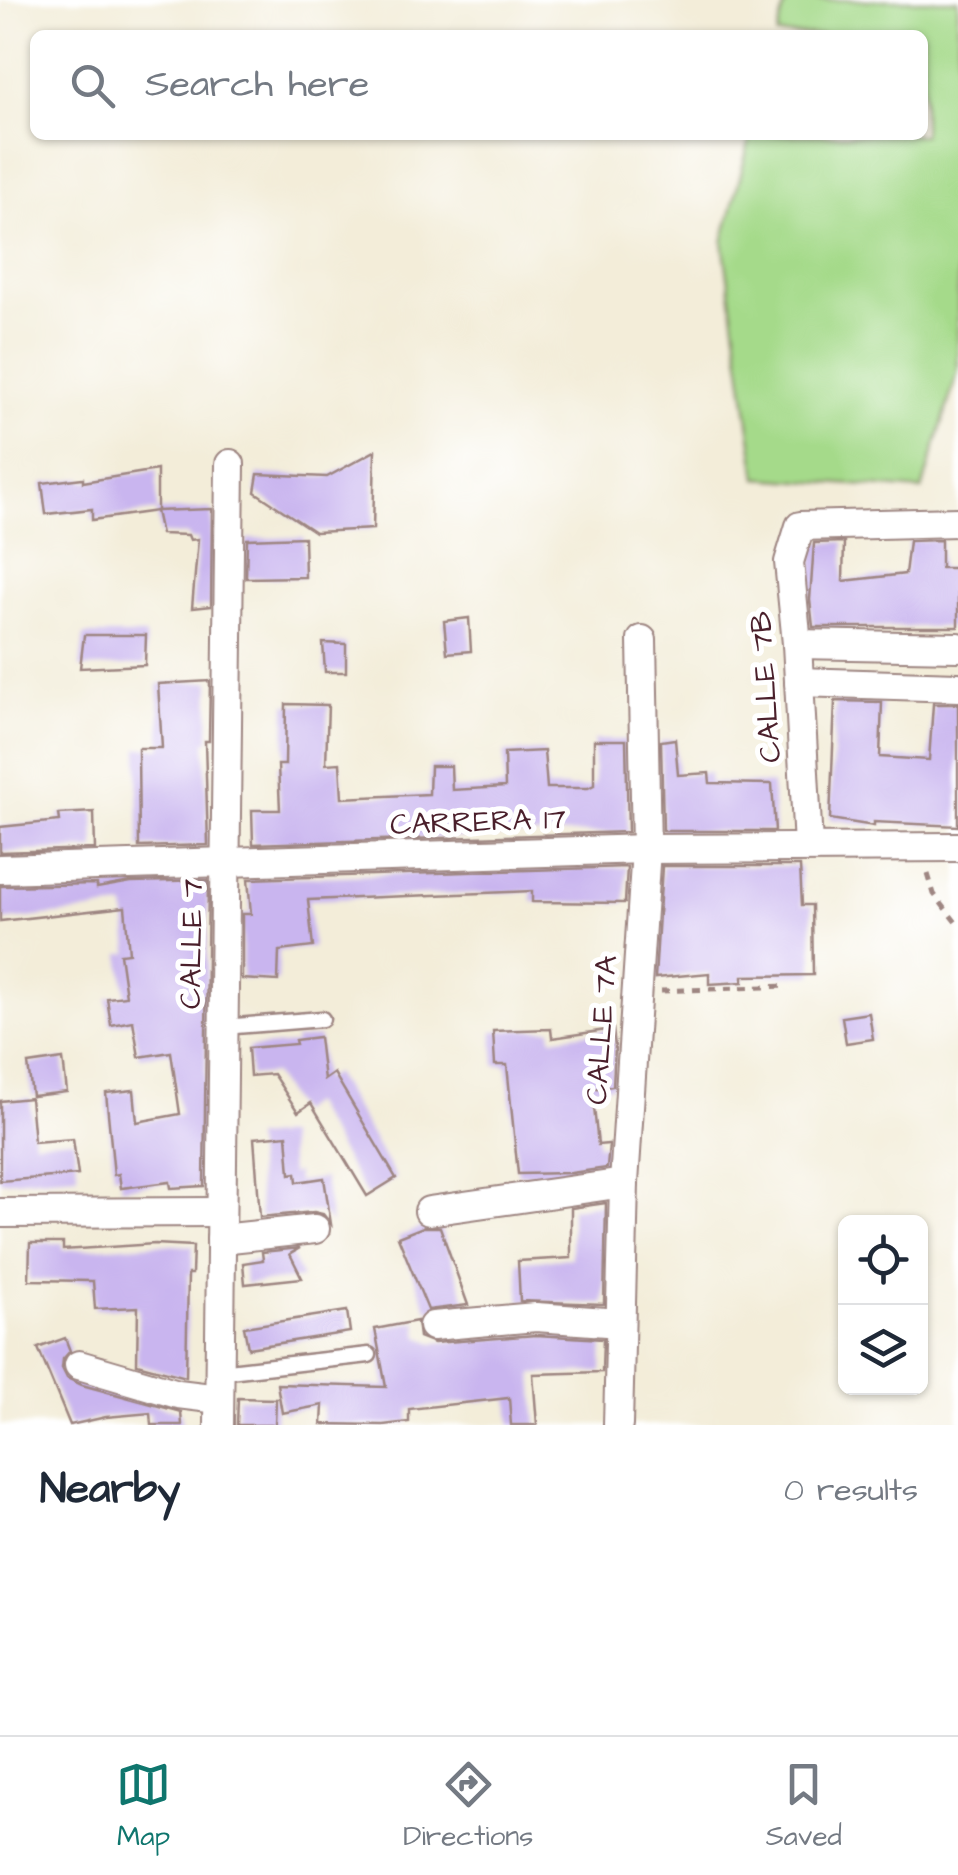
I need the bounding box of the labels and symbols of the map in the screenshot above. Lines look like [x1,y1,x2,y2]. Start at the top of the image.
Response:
street label: CALLE 7B [740,610,792,764]
street label: CARRERA 17 [389,798,567,846]
street label: CALLE 7 [170,879,214,1009]
street label: CALLE 7A [576,954,628,1106]

